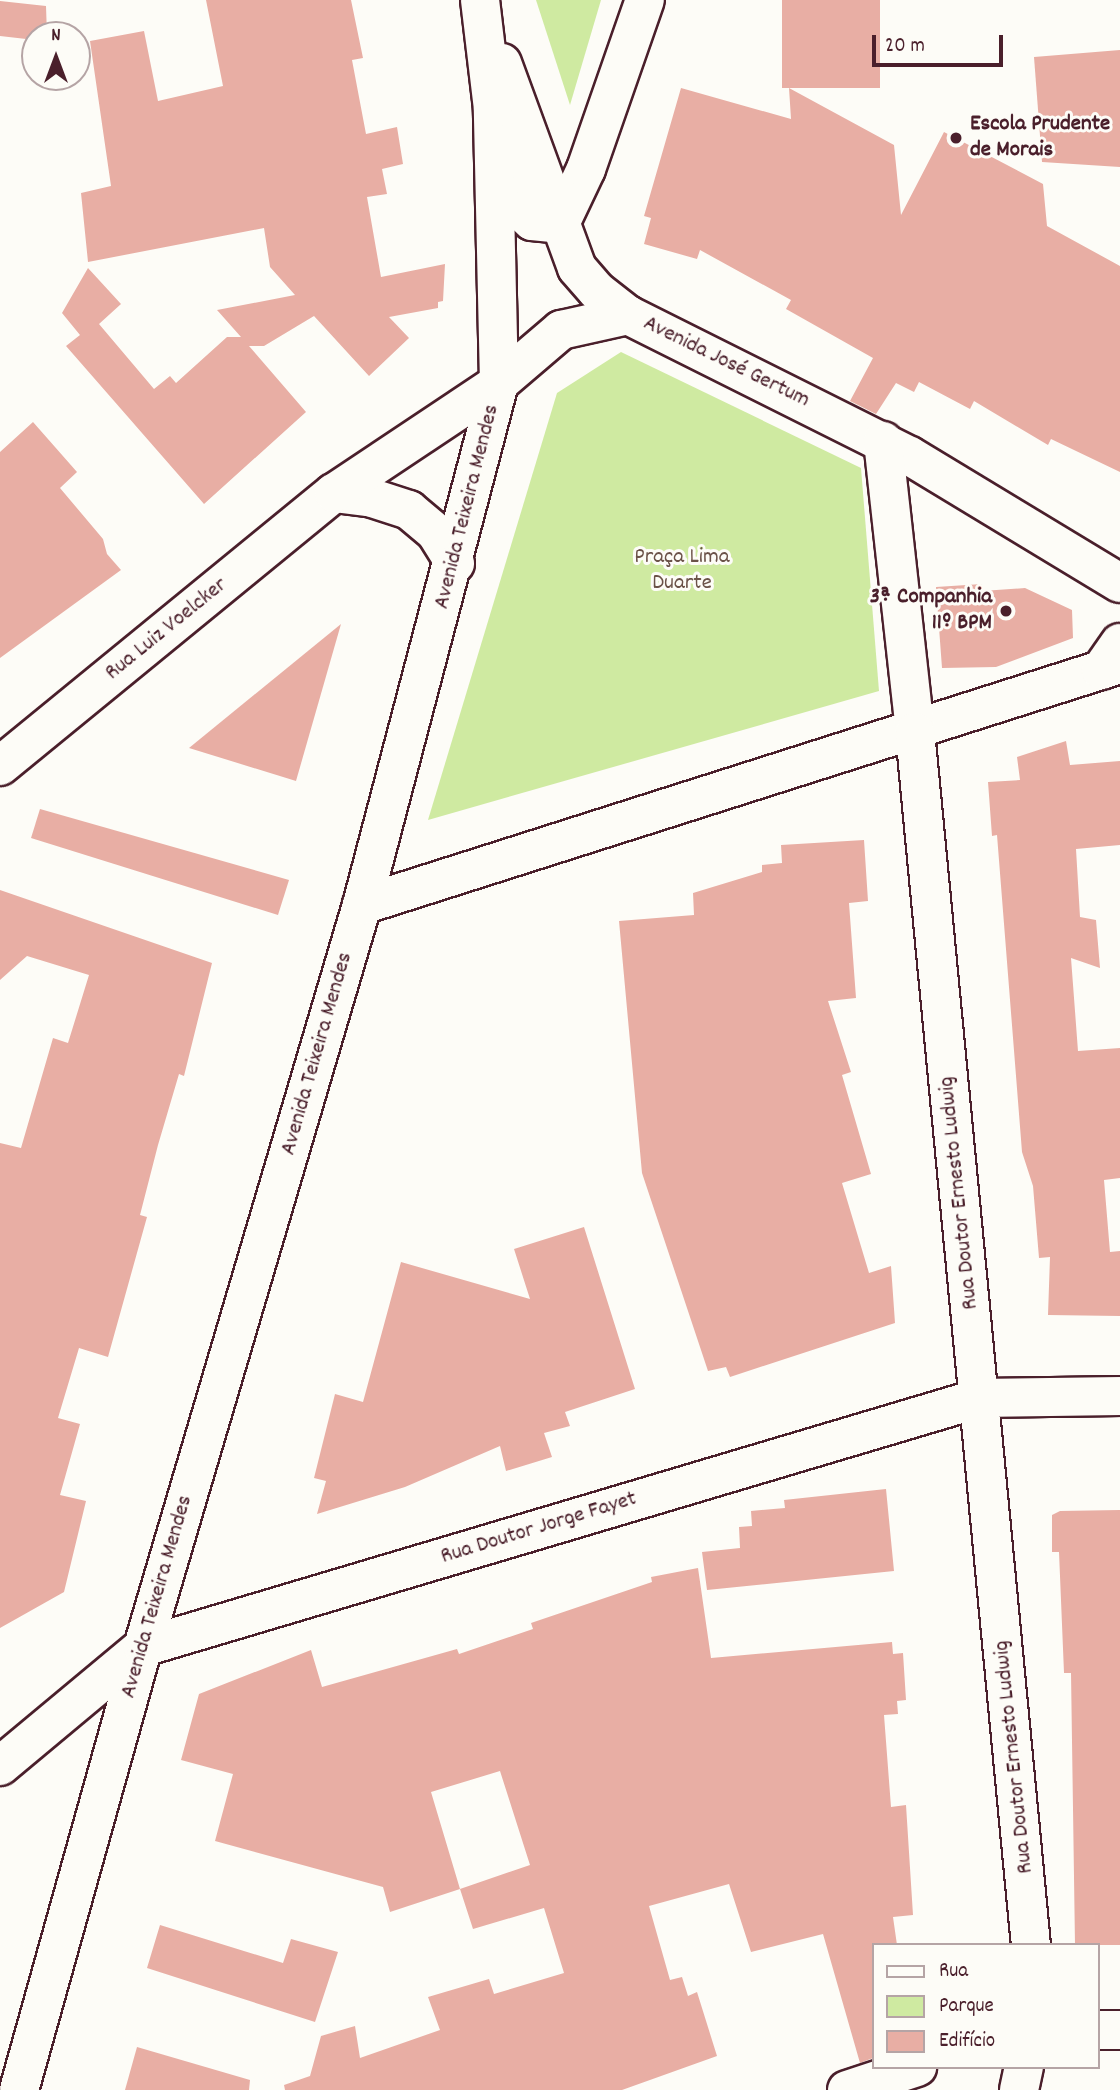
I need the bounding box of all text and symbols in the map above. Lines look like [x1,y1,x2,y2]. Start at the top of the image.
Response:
north arrow [21,21,91,91]
scale bar [875,21,1006,65]
text: N [51,23,61,50]
text: 20 m [885,32,925,62]
place label: Escola Prudente de Morais [970,111,1110,165]
marker: Escola Prudente de Morais [948,130,964,146]
street label: Avenida José Gertum [638,311,814,415]
street label: Avenida Teixeira Mendes [429,402,507,612]
park label: Praça Lima Duarte [634,544,730,598]
street label: Rua Luiz Voelcker [100,572,234,688]
place label: 3ª Companhia 11º BPM [870,584,992,638]
marker: 3ª Companhia 11º BPM [998,603,1014,619]
street label: Avenida Teixeira Mendes [276,949,360,1159]
street label: Rua Doutor Ernesto Ludwig [934,1075,986,1311]
street label: Rua Doutor Jorge Fayet [438,1486,640,1572]
street label: Avenida Teixeira Mendes [116,1492,200,1702]
street label: Rua Doutor Ernesto Ludwig [989,1639,1041,1875]
legend [872,1943,1099,2069]
text: Rua [939,1957,968,1987]
text: Parque [939,1992,994,2022]
text: Edifício [939,2027,995,2057]

